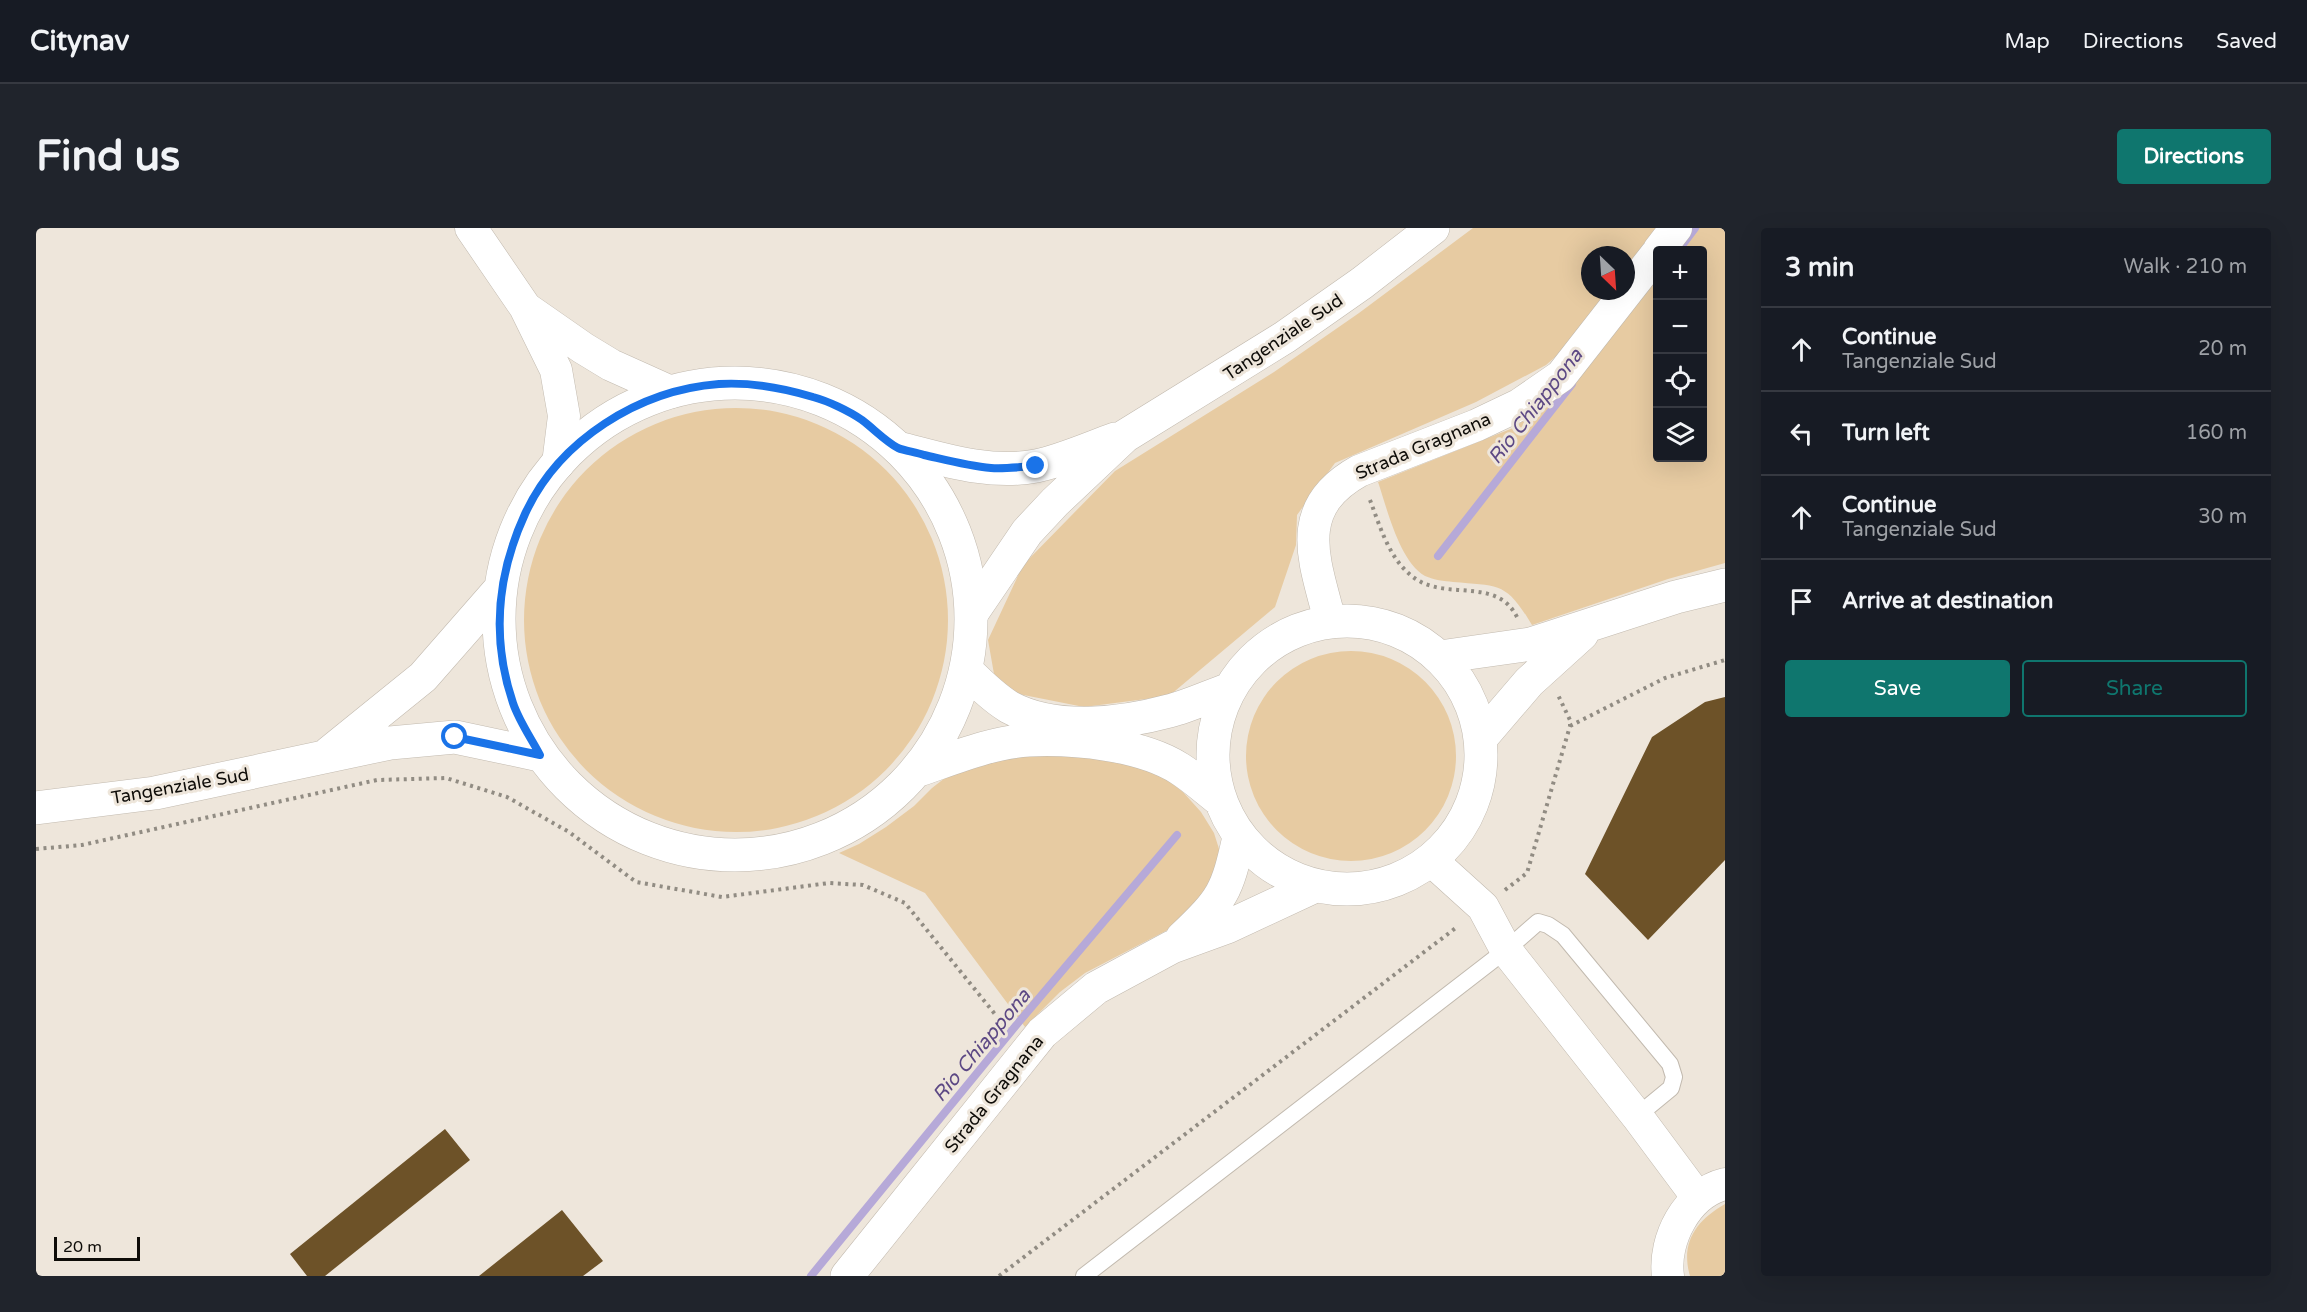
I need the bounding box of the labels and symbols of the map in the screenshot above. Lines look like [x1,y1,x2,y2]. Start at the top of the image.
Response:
north arrow [1581,246,1635,300]
street label: Tangenziale Sud [1219,289,1347,385]
water label: Rio Chiappona [1483,344,1589,469]
street label: Strada Gragnana [1352,408,1494,484]
route end [1022,452,1048,478]
route start [441,723,467,749]
street label: Tangenziale Sud [110,763,250,809]
water label: Rio Chiappona [928,984,1036,1107]
street label: Strada Gragnana [940,1031,1048,1157]
scale bar [54,1234,140,1262]

